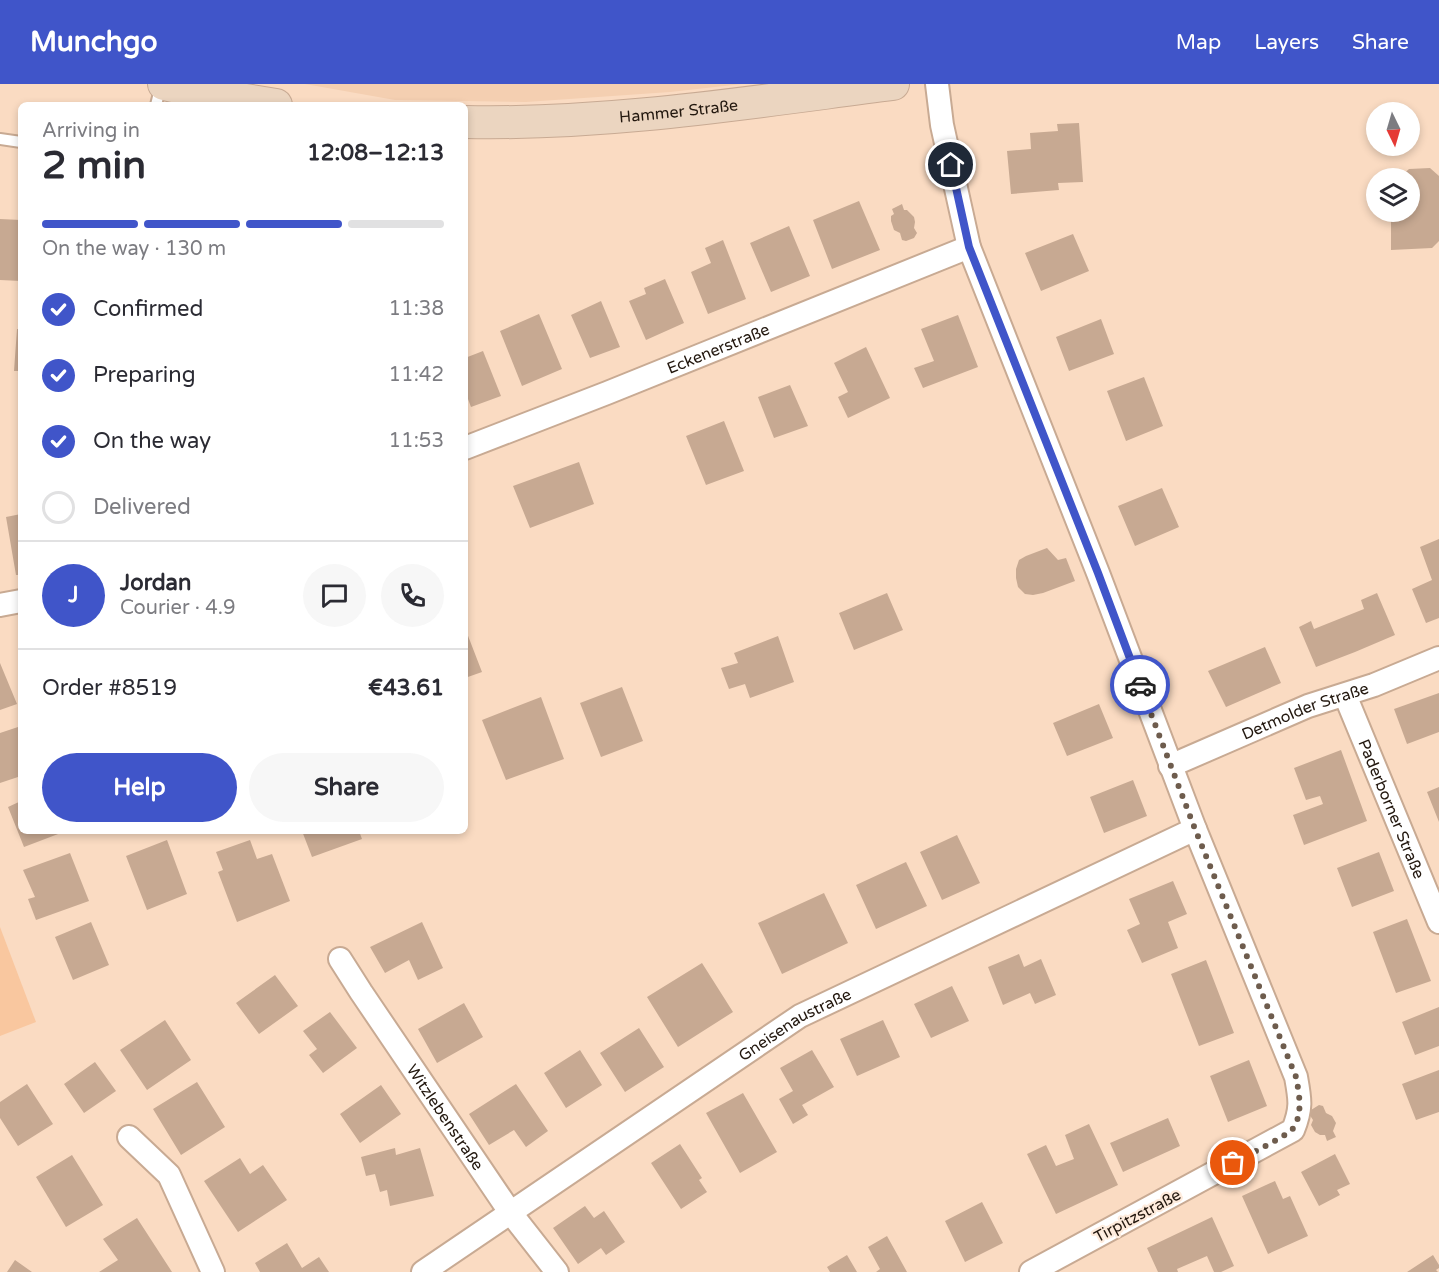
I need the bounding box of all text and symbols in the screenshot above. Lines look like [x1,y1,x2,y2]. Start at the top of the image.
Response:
text: Munchgo [30,25,157,59]
text: Map [1176,30,1221,55]
text: Layers [1254,30,1319,55]
text: Share [1352,30,1409,55]
street label: Hammer Straße [618,95,739,128]
north arrow [1366,102,1420,156]
map controls [1366,102,1420,222]
text: Arriving in [42,119,140,143]
pin [925,139,976,190]
text: 12:08–12:13 [307,140,444,166]
text: 2 min [42,142,146,189]
icon: home [934,148,967,181]
button: layers [1366,168,1420,222]
text: On the way · 130 m [42,237,226,261]
icon: check [42,293,75,326]
text: Confirmed [93,296,203,322]
text: 11:38 [389,297,444,321]
street label: Eckenerstraße [664,320,773,379]
icon: check [42,359,75,392]
text: Preparing [93,362,196,388]
text: 11:42 [389,363,444,387]
icon: check [42,425,75,458]
text: On the way [93,428,211,454]
text: 11:53 [389,429,444,453]
text: Delivered [93,494,191,520]
button: chat [303,564,366,627]
button: phone [381,564,444,627]
text: Jordan [120,570,191,596]
text: J [68,582,79,608]
text: Courier · 4.9 [120,596,235,620]
courier [1110,655,1170,715]
icon: car [1124,669,1157,702]
text: Order #8519 [42,675,177,701]
text: €43.61 [368,675,444,701]
street label: Detmolder Straße [1239,678,1371,745]
street label: Paderborner Straße [1353,736,1429,882]
button: Help [42,753,237,822]
button: Share [249,753,444,822]
street label: Gneisenaustraße [735,984,855,1066]
street label: Witzlebenstraße [402,1061,488,1174]
pin [1207,1137,1258,1188]
icon: bag [1216,1146,1249,1179]
street label: Tirpitzstraße [1091,1185,1184,1247]

